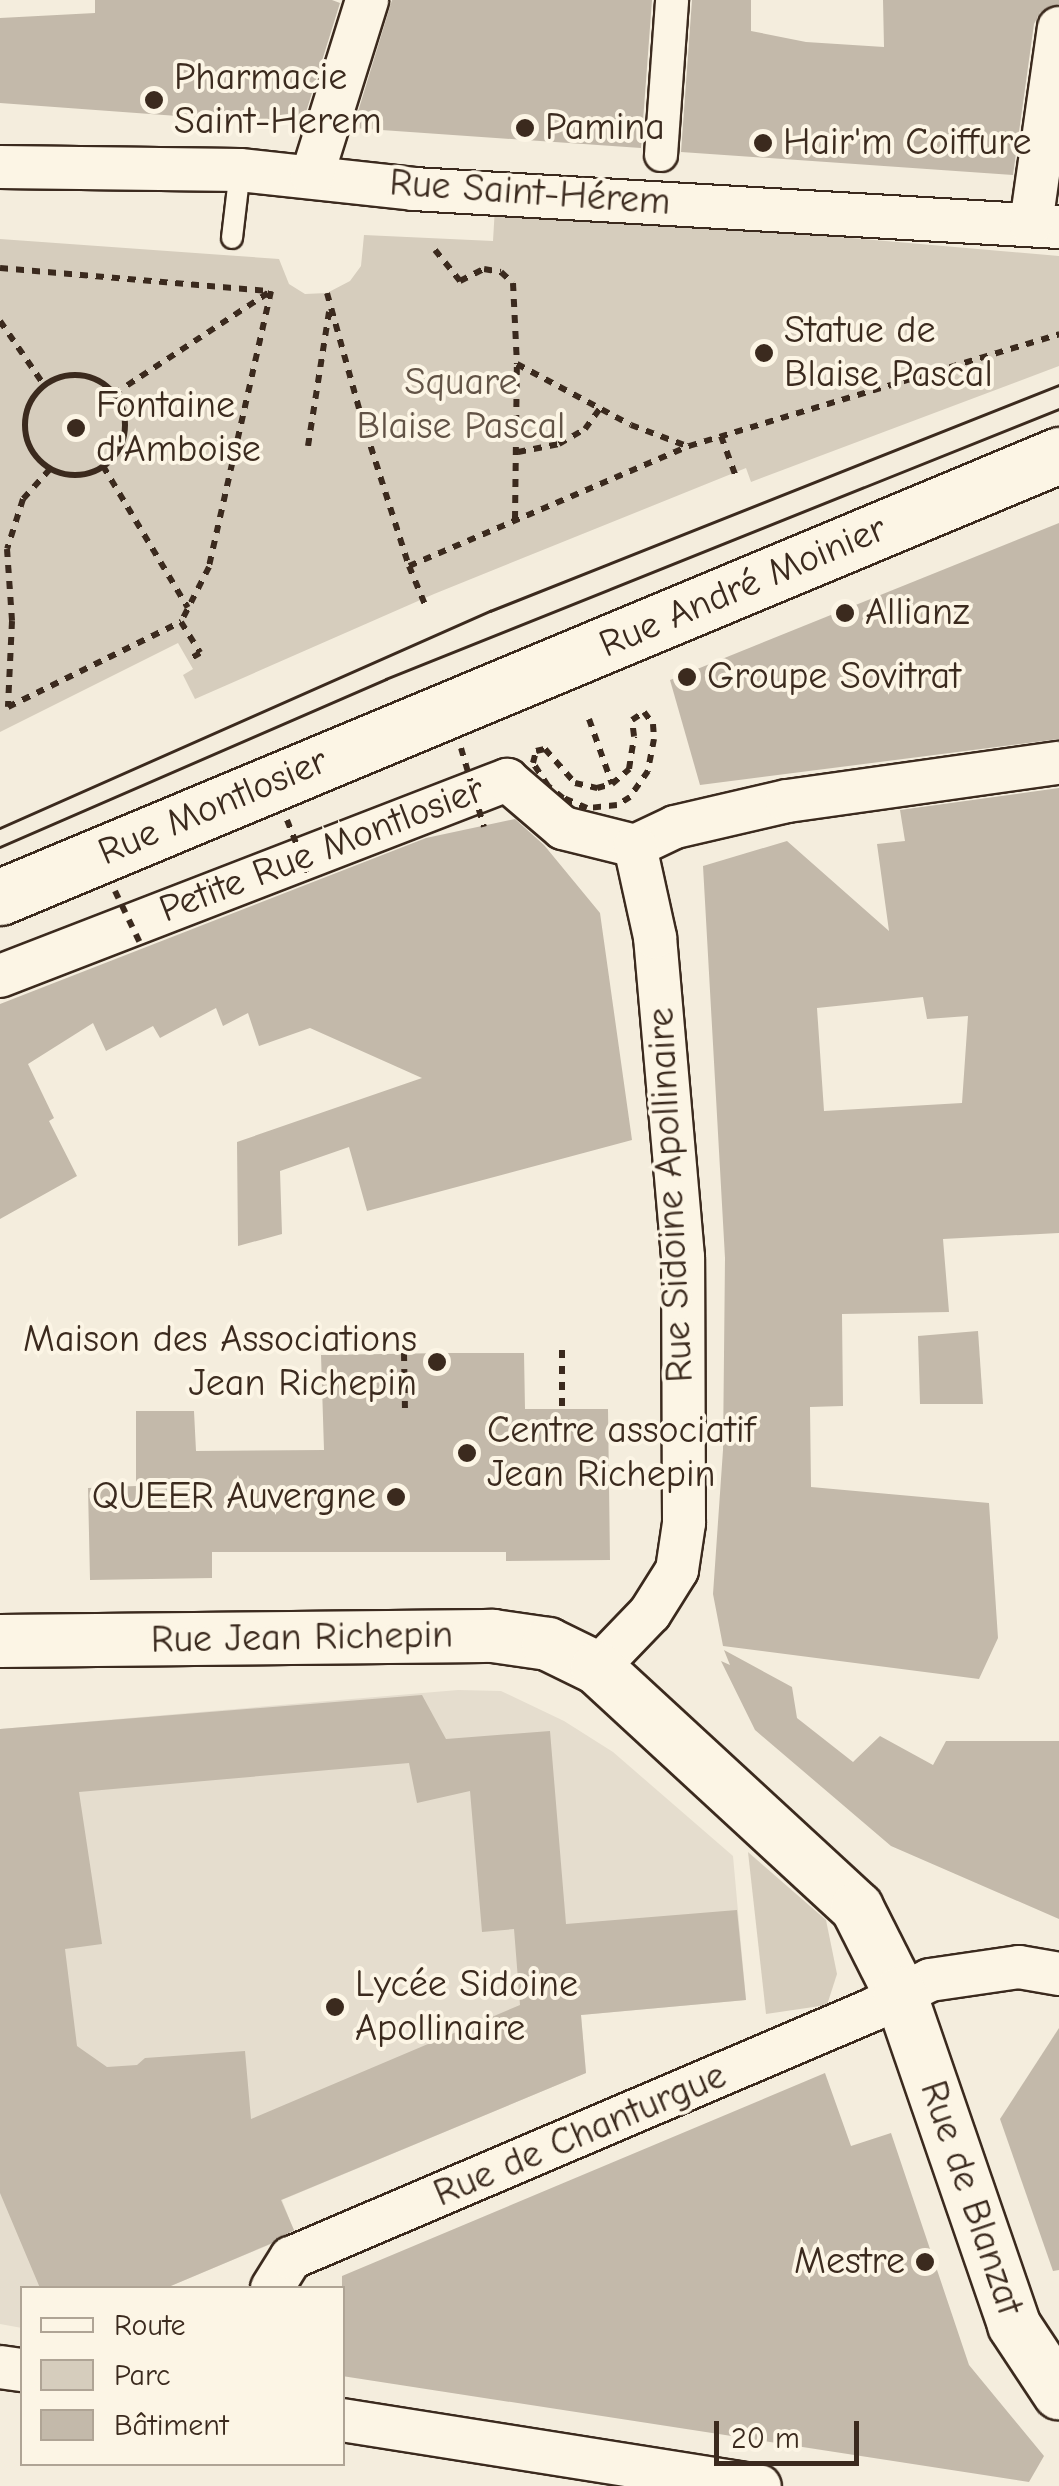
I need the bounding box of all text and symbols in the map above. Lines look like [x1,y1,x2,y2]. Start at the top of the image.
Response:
place label: Pharmacie Saint-Herem [174,55,382,144]
marker: Pharmacie Saint-Herem [143,89,165,111]
place label: Pamina [545,105,665,151]
marker: Pamina [514,117,536,139]
place label: Hair'm Coiffure [783,120,1031,166]
marker: Hair'm Coiffure [752,132,774,154]
street label: Rue Saint-Hérem [388,160,672,226]
place label: Statue de Blaise Pascal [784,308,993,398]
marker: Statue de Blaise Pascal [753,342,775,364]
park label: Square Blaise Pascal [357,360,565,449]
place label: Fontaine d'Amboise [96,383,261,472]
marker: Fontaine d'Amboise [65,417,87,439]
street label: Rue André Moinier [593,506,893,668]
place label: Allianz [865,590,969,636]
marker: Allianz [834,602,856,624]
place label: Groupe Sovitrat [707,654,961,700]
marker: Groupe Sovitrat [676,666,698,688]
street label: Rue Montlosier [92,738,334,876]
street label: Petite Rue Montlosier [153,767,491,933]
street label: Rue Sidoine Apollinaire [638,1006,704,1384]
place label: Maison des Associations Jean Richepin [23,1317,417,1406]
marker: Maison des Associations Jean Richepin [426,1351,448,1373]
place label: Centre associatif Jean Richepin [487,1408,755,1498]
marker: Centre associatif Jean Richepin [456,1442,478,1464]
place label: QUEER Auvergne [92,1474,376,1520]
marker: QUEER Auvergne [385,1486,407,1508]
street label: Rue Jean Richepin [150,1613,454,1663]
place label: Lycée Sidoine Apollinaire [355,1962,578,2052]
marker: Lycée Sidoine Apollinaire [324,1996,346,2018]
street label: Rue de Chanturgue [427,2053,733,2217]
street label: Rue de Blanzat [910,2075,1032,2321]
place label: Mestre [794,2239,905,2285]
marker: Mestre [914,2251,936,2273]
legend [20,2286,345,2466]
text: Route [114,2308,185,2343]
text: Parc [114,2358,171,2393]
scale bar [719,2401,864,2463]
text: Bâtiment [114,2408,228,2443]
text: 20 m [731,2421,800,2456]

